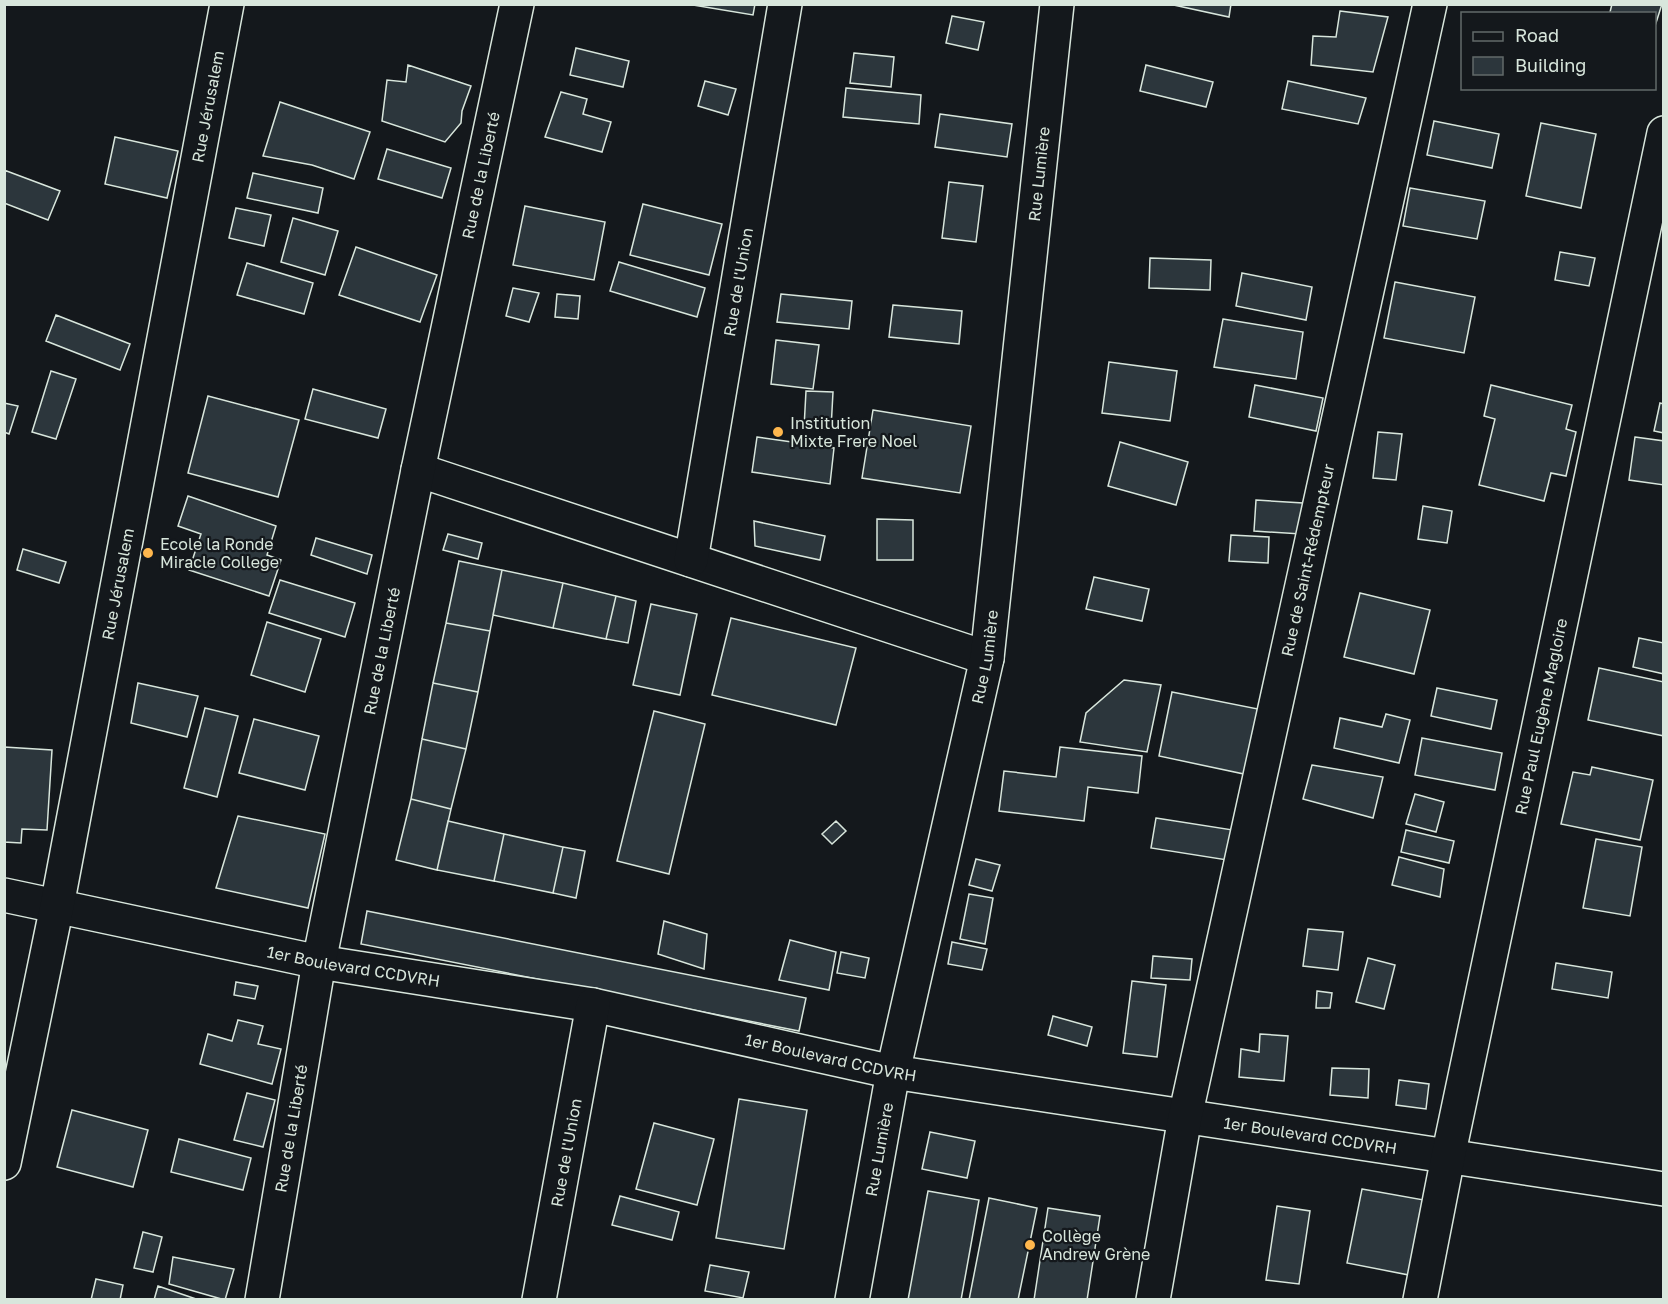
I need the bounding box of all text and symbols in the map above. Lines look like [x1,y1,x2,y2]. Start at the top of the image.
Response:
legend [1461,12,1656,90]
text: Road [1515,24,1559,46]
street label: Rue Jérusalem [187,49,228,164]
text: Building [1515,54,1586,76]
street label: Rue de la Liberté [457,110,504,241]
street label: Rue Lumière [1024,126,1054,222]
street label: Rue de l'Union [719,226,757,338]
place label: Institution Mixte Frere Noel [790,413,917,451]
marker: Institution Mixte Frere Noel [771,425,785,439]
street label: Rue de Saint-Rédempteur [1277,462,1339,658]
street label: Rue Jérusalem [97,526,138,642]
place label: Ecole la Ronde Miracle College [160,534,279,572]
marker: Ecole la Ronde Miracle College [141,546,155,560]
street label: Rue de la Liberté [359,585,404,717]
street label: Rue Lumière [967,609,1002,706]
street label: Rue Paul Eugène Magloire [1510,616,1571,817]
street label: 1er Boulevard CCDVRH [265,941,442,991]
street label: 1er Boulevard CCDVRH [743,1029,918,1085]
street label: Rue de la Liberté [270,1063,312,1194]
street label: Rue de l'Union [546,1097,586,1208]
street label: Rue Lumière [861,1101,897,1198]
street label: 1er Boulevard CCDVRH [1222,1112,1399,1158]
place label: Collège Andrew Grène [1042,1226,1150,1264]
marker: Collège Andrew Grène [1023,1238,1037,1252]

